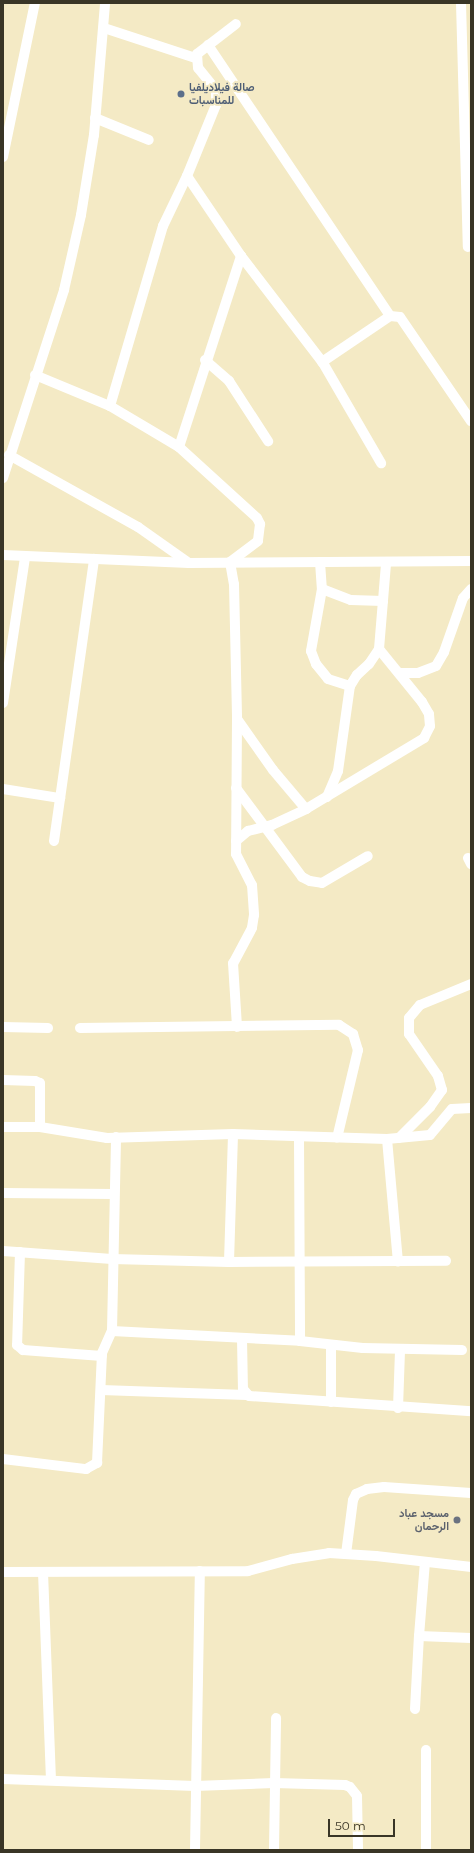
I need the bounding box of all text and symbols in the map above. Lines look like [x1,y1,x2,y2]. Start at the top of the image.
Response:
place label: صالة فيلاديلفيا للمناسبات [189,81,254,107]
marker: صالة فيلاديلفيا للمناسبات [176,89,186,99]
place label: مسجد عباد الرحمان [399,1507,449,1533]
marker: مسجد عباد الرحمان [452,1515,462,1525]
scale bar [330,1811,397,1837]
text: 50 m [335,1818,366,1833]

